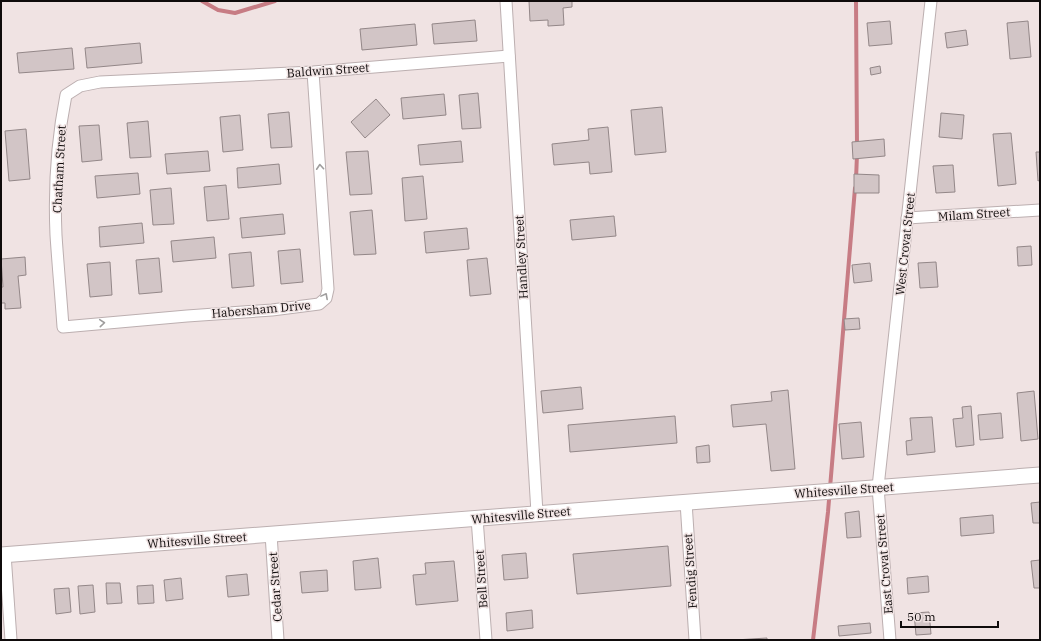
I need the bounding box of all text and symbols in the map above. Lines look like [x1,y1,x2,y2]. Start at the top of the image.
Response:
street label: Baldwin Street [286,60,370,80]
street label: Chatham Street [49,125,69,213]
one-way arrow [315,164,324,171]
street label: West Crovat Street [892,192,918,296]
street label: Milam Street [937,204,1011,224]
street label: Handley Street [511,215,531,299]
one-way arrow [320,293,328,300]
street label: Habersham Drive [211,297,311,321]
one-way arrow [99,319,105,328]
street label: Whitesville Street [794,479,894,501]
street label: Whitesville Street [471,503,571,527]
street label: East Crovat Street [872,514,896,614]
street label: Whitesville Street [147,529,247,551]
street label: Fendig Street [680,533,700,609]
street label: Bell Street [471,549,491,609]
street label: Cedar Street [265,552,285,622]
scale bar [901,603,998,629]
text: 50 m [907,609,936,624]

